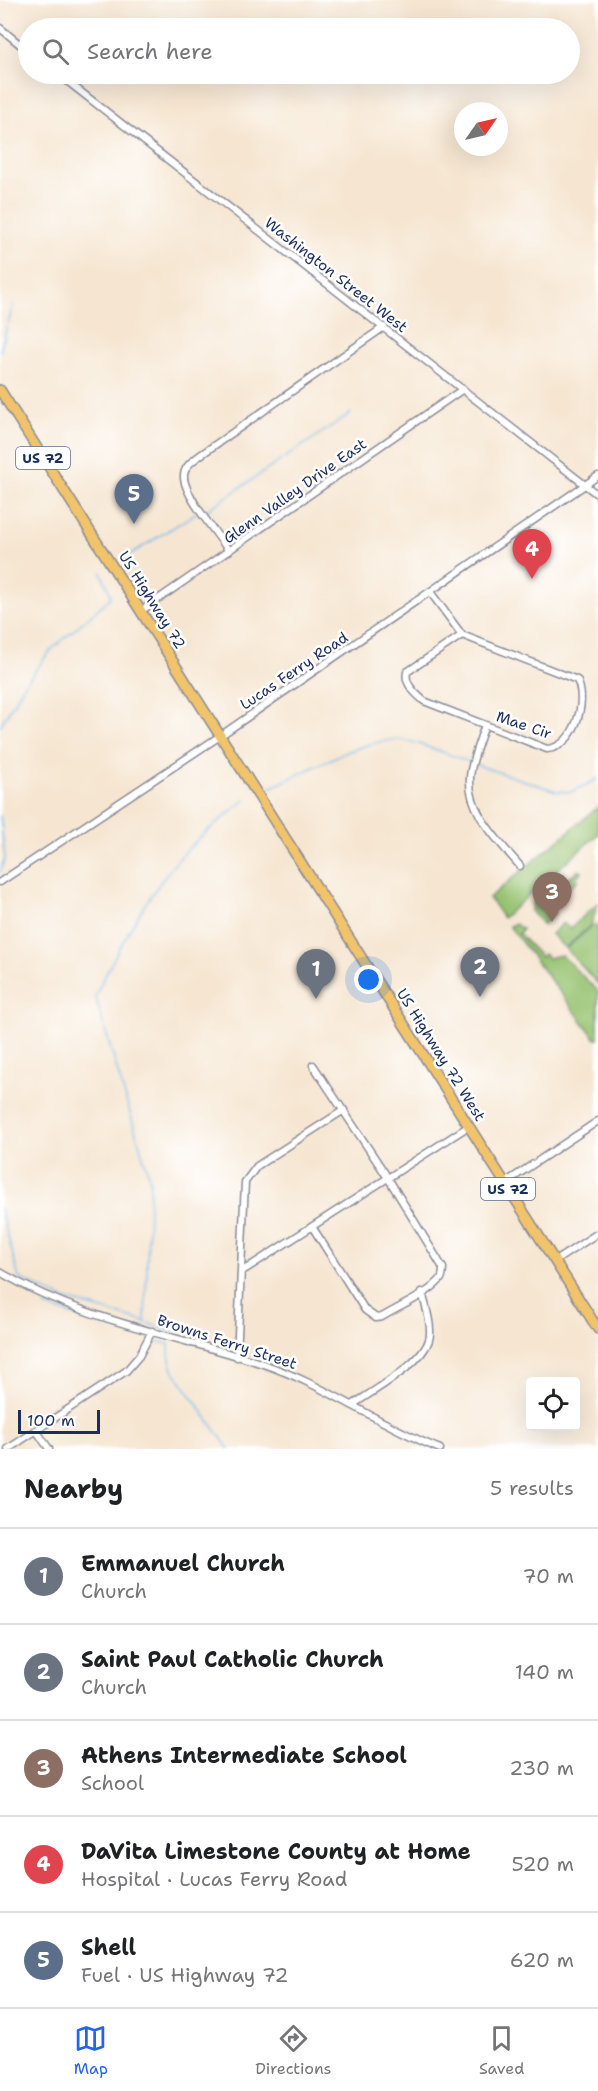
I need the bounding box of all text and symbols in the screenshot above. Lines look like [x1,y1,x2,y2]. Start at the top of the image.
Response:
search box [18,18,580,84]
icon: search [39,35,72,68]
text: Search here [87,37,213,66]
north arrow [454,102,508,156]
street label: Washington Street West [260,213,412,337]
street label: Glenn Valley Drive East [219,434,371,548]
road number: US 72 [16,447,70,469]
pin: 5 [114,474,154,524]
pin: 4 [512,530,552,579]
street label: US Highway 72 [114,547,190,653]
street label: Lucas Ferry Road [236,627,352,715]
street label: Mae Cir [494,706,554,744]
pin: 3 [532,872,572,922]
pin: 2 [460,948,500,997]
pin: 1 [296,950,336,999]
your location [354,965,383,994]
street label: US Highway 72 West [392,985,490,1125]
road number: US 72 [481,1178,535,1200]
street label: Browns Ferry Street [155,1310,299,1374]
map controls [526,1377,580,1431]
button: locate [526,1377,580,1431]
scale bar [18,1407,100,1434]
text: 100 m [27,1410,75,1431]
text: Nearby [24,1471,123,1506]
text: 5 results [490,1475,574,1501]
text: Emmanuel Church [81,1549,285,1578]
text: 1 [39,1563,48,1589]
text: 70 m [522,1563,574,1589]
text: Church [81,1578,147,1604]
text: Saint Paul Catholic Church [81,1645,384,1674]
text: 2 [37,1659,51,1685]
text: 140 m [515,1659,574,1685]
text: Church [81,1674,147,1700]
text: Athens Intermediate School [81,1741,407,1770]
text: 3 [37,1755,51,1781]
text: 230 m [509,1755,574,1781]
text: School [81,1770,144,1796]
text: DaVita Limestone County at Home [81,1837,471,1866]
text: 4 [37,1851,51,1877]
text: 520 m [511,1851,574,1877]
text: Hospital · Lucas Ferry Road [81,1866,347,1892]
text: Shell [81,1933,136,1962]
text: 5 [37,1947,50,1973]
text: 620 m [510,1947,574,1973]
text: Fuel · US Highway 72 [81,1962,288,1988]
tab: Map [74,2022,108,2079]
tab: Directions [255,2022,332,2079]
tab: Saved [479,2022,524,2079]

